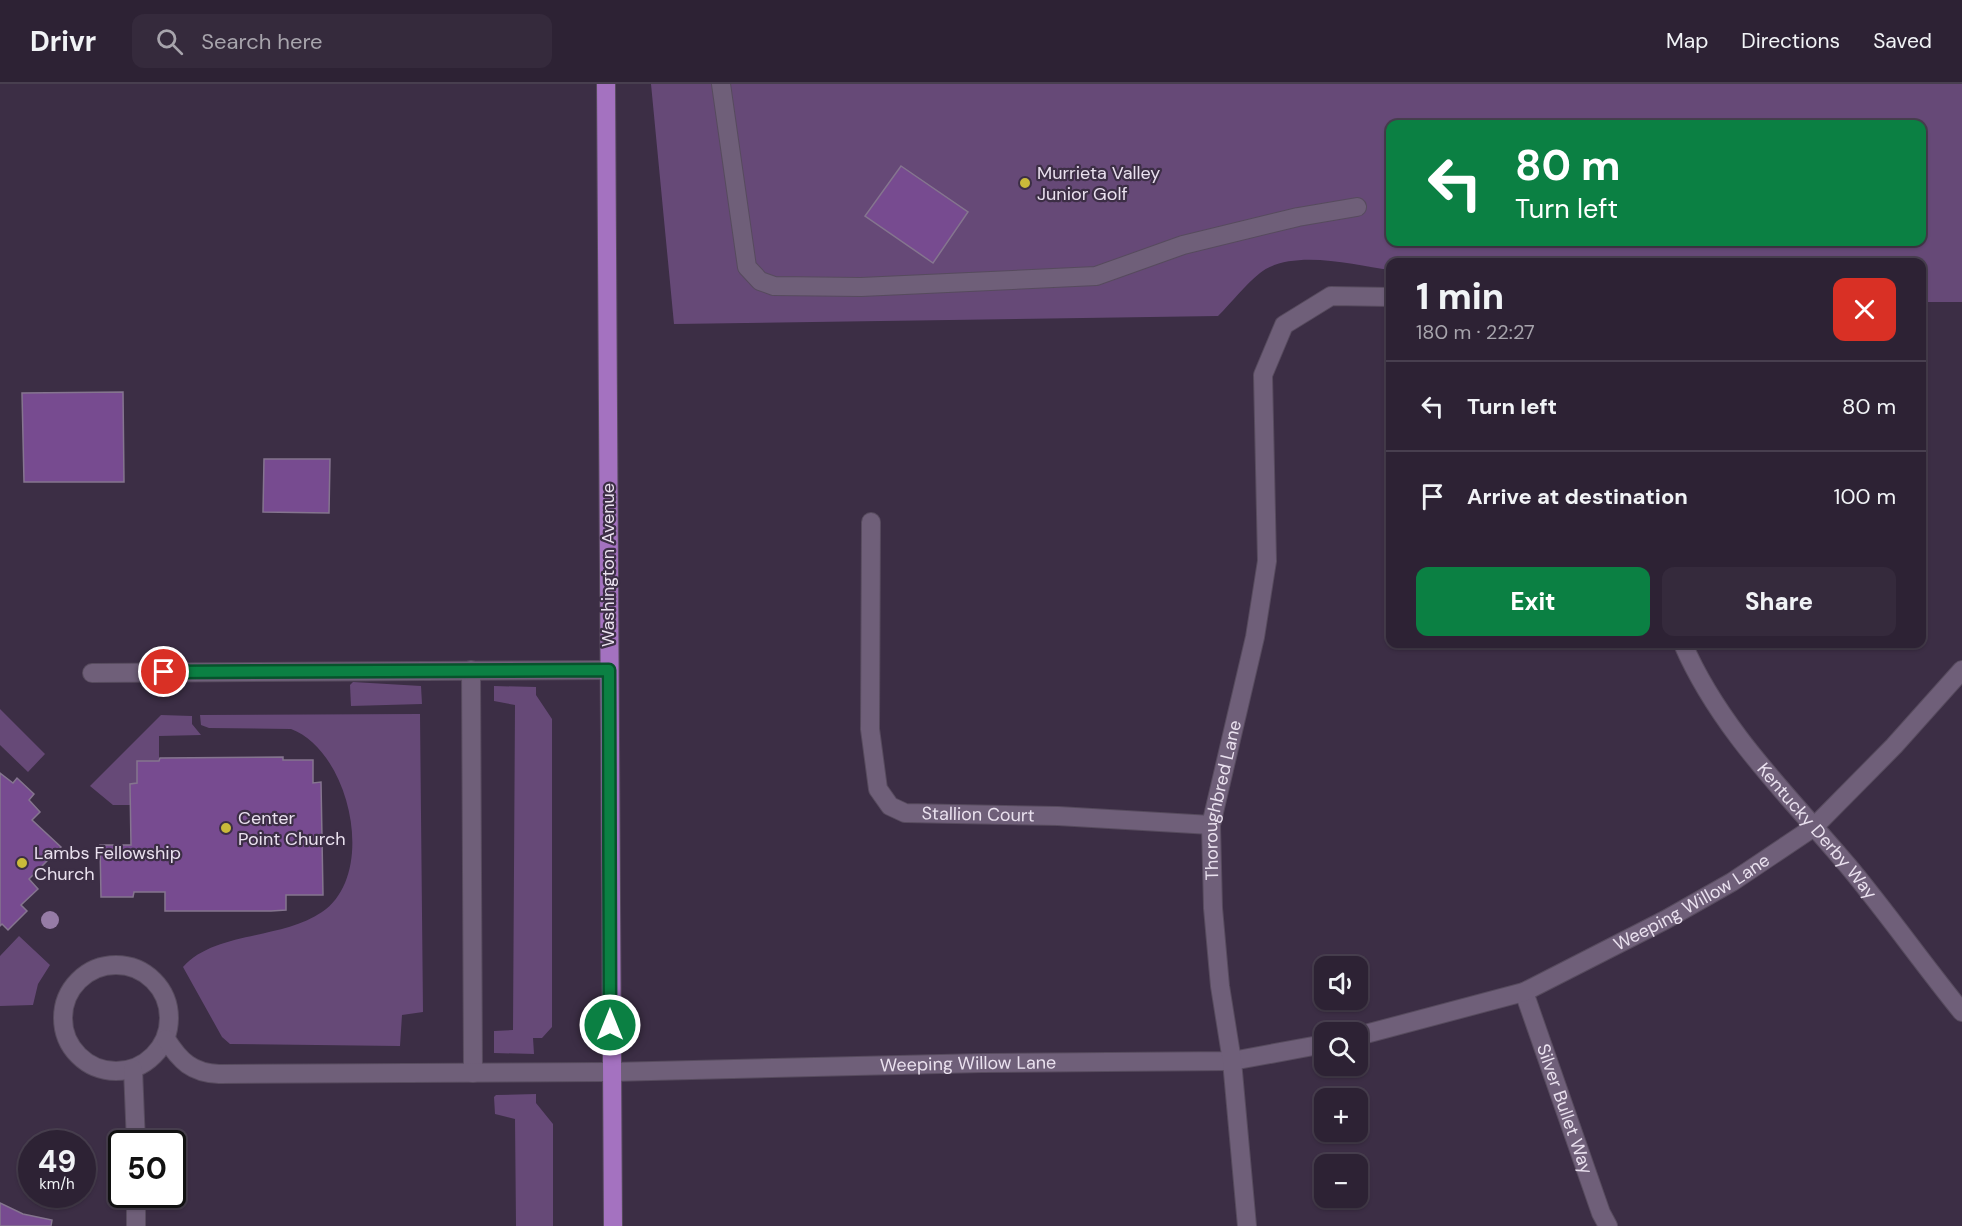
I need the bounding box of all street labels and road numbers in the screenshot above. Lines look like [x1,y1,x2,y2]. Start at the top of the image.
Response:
street label: Washington Avenue [596,483,620,647]
street label: Thoroughbred Lane [1199,718,1247,881]
street label: Kentucky Derby Way [1752,758,1882,904]
street label: Stallion Court [921,801,1035,828]
street label: Weeping Willow Lane [1609,848,1774,956]
street label: Silver Bullet Way [1531,1041,1599,1178]
street label: Weeping Willow Lane [880,1050,1056,1077]

